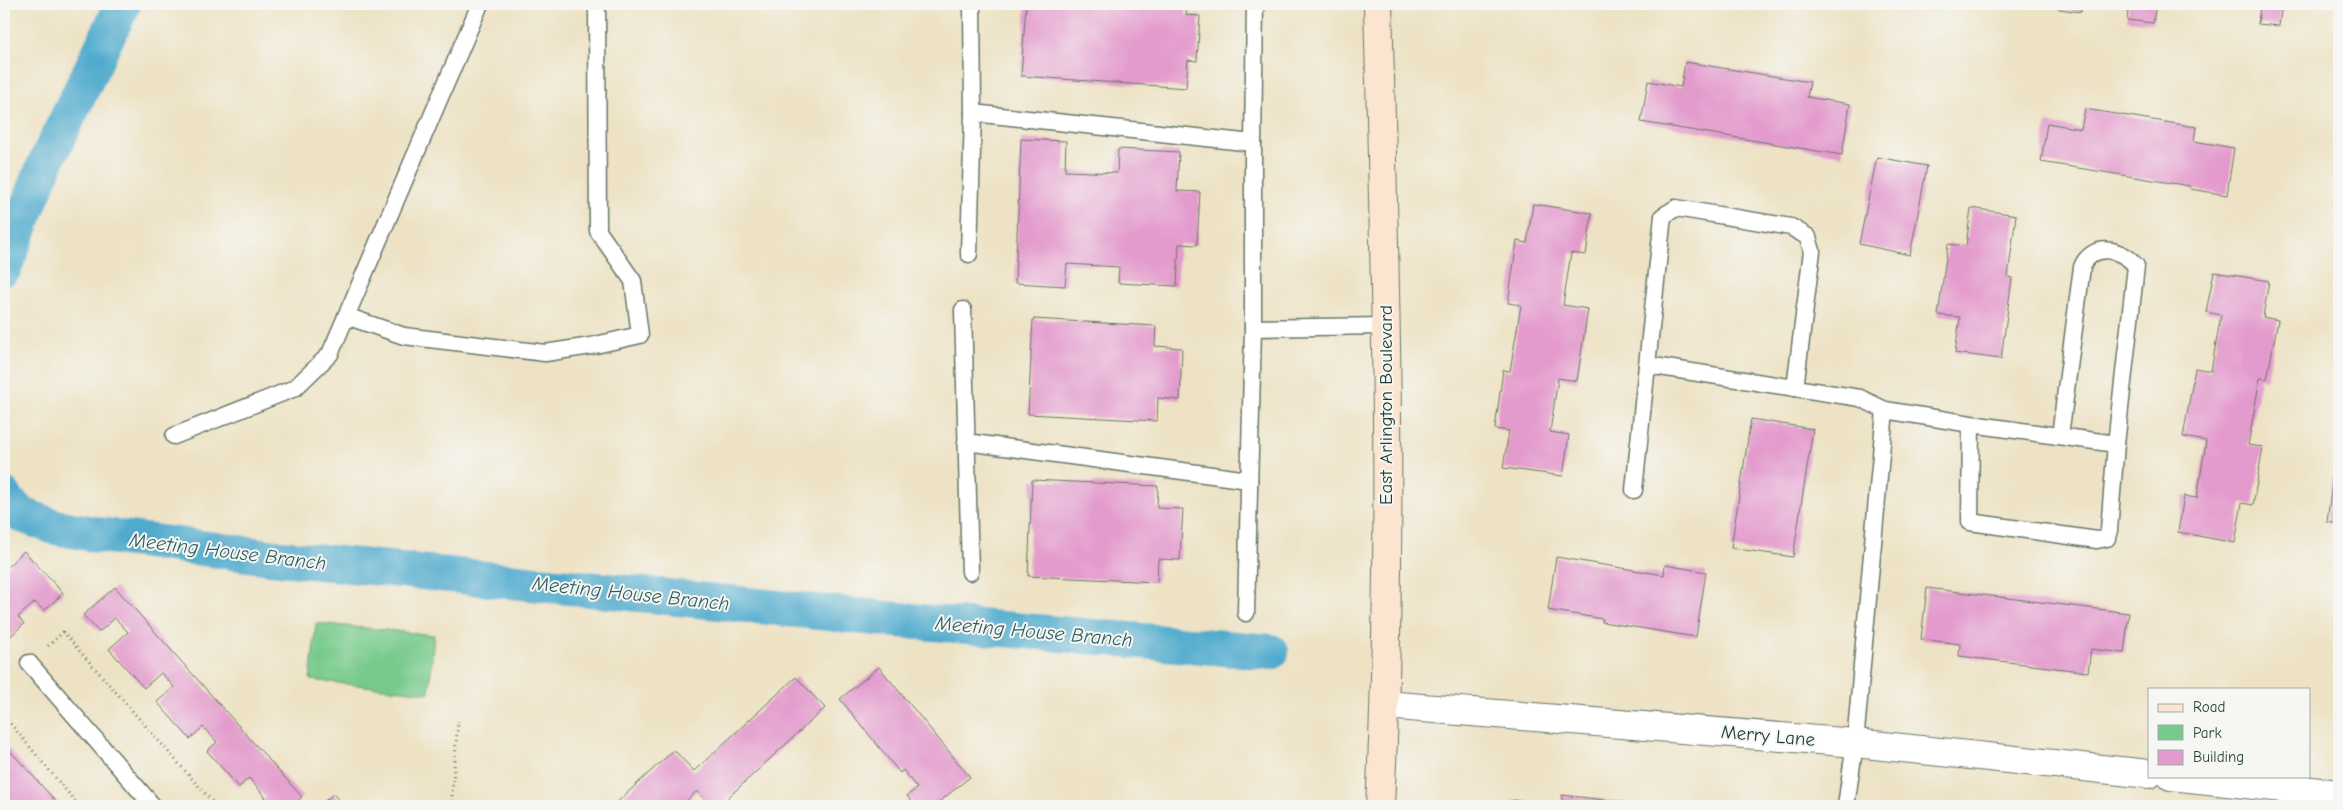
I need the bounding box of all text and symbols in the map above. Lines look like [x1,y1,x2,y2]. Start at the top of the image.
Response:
street label: East Arlington Boulevard [1375,305,1397,505]
water label: Meeting House Branch [127,528,328,575]
water label: Meeting House Branch [530,572,731,615]
water label: Meeting House Branch [933,611,1134,652]
legend [2148,688,2310,778]
text: Road [2193,698,2225,716]
street label: Merry Lane [1720,721,1816,751]
text: Park [2193,724,2222,742]
text: Building [2193,748,2244,766]

